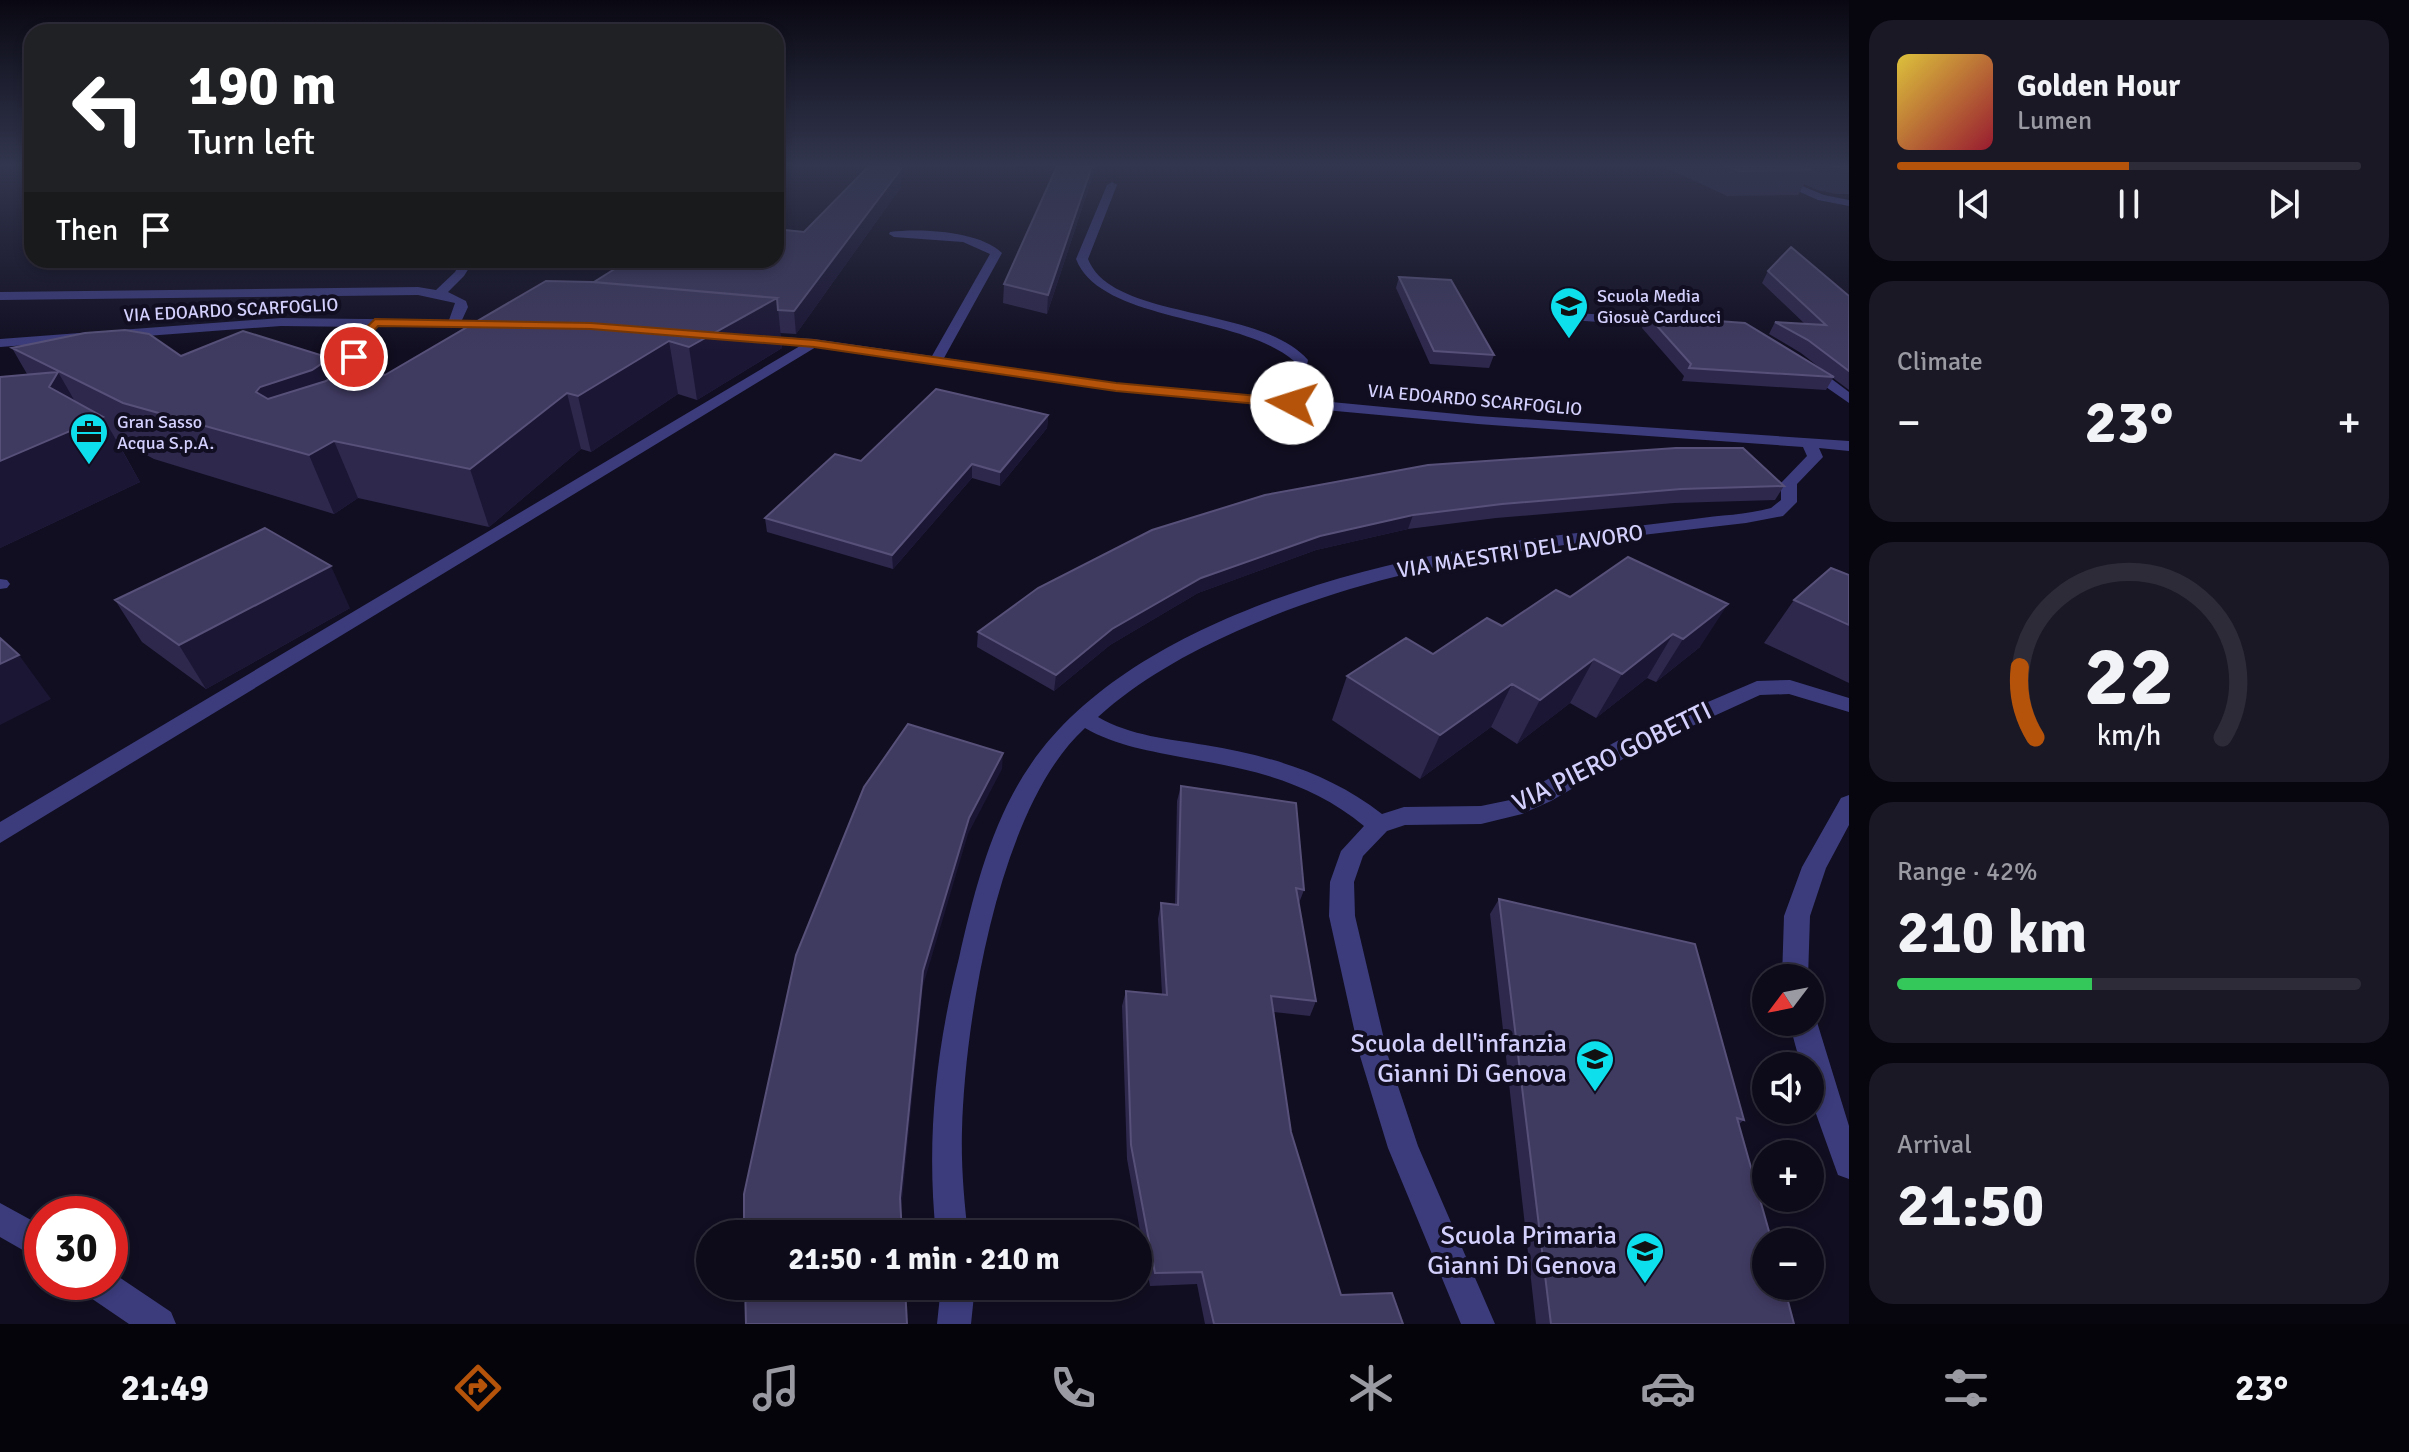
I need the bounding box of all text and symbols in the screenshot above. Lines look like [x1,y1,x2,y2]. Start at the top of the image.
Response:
text: 190 m [188,51,336,120]
icon: left [56,56,160,160]
text: Golden Hour [2017,68,2180,105]
text: Lumen [2017,105,2092,137]
text: Turn left [188,120,315,165]
icon: previous [1952,182,1996,226]
icon: pause [2107,182,2151,226]
icon: next [2262,182,2306,226]
icon: arrive [134,208,178,252]
text: Then [56,212,118,249]
school or university icon: Scuola Media Giosuè Carducci [1548,285,1590,340]
place label: Scuola Media Giosuè Carducci [1597,285,1721,328]
street label: VIA EDOARDO SCARFOGLIO [123,293,339,327]
pin [320,323,388,391]
icon: arrive [332,335,376,379]
text: Climate [1897,346,1983,378]
position arrow [1250,361,1334,445]
street label: VIA EDOARDO SCARFOGLIO [1367,380,1583,420]
text: 23° [2085,386,2173,460]
text: − [1897,396,1921,450]
text: + [2337,396,2361,450]
office icon: Gran Sasso Acqua S.p.A. [68,411,110,466]
place label: Gran Sasso Acqua S.p.A. [117,411,214,454]
street label: VIA MAESTRI DEL LAVORO [1395,518,1645,584]
text: 22 [2084,626,2174,728]
street label: VIA PIERO GOBETTI [1507,695,1717,819]
text: km/h [2097,718,2161,753]
text: Range · 42% [1897,856,2038,888]
text: 210 km [1897,896,2087,970]
north arrow [1752,964,1824,1036]
map controls [1752,964,1824,1300]
place label: Scuola dell'infanzia Gianni Di Genova [1351,1028,1567,1090]
school or university icon: Scuola dell'infanzia Gianni Di Genova [1574,1038,1616,1093]
button: sound [1752,1052,1824,1124]
text: Arrival [1897,1129,1972,1161]
button: + [1752,1140,1824,1212]
text: 21:50 [1897,1169,2044,1243]
speed limit sign: 30 [24,1196,128,1300]
place label: Scuola Primaria Gianni Di Genova [1427,1220,1617,1282]
button: − [1752,1228,1824,1300]
school or university icon: Scuola Primaria Gianni Di Genova [1624,1230,1666,1285]
text: 21:50 · 1 min · 210 m [788,1241,1060,1278]
icon: directions [450,1360,506,1416]
icon: music [748,1360,804,1416]
icon: phone [1045,1360,1101,1416]
icon: climate [1343,1360,1399,1416]
icon: car [1640,1360,1696,1416]
icon: filters [1938,1360,1994,1416]
text: 21:49 [121,1366,209,1411]
text: 23° [2235,1366,2288,1411]

